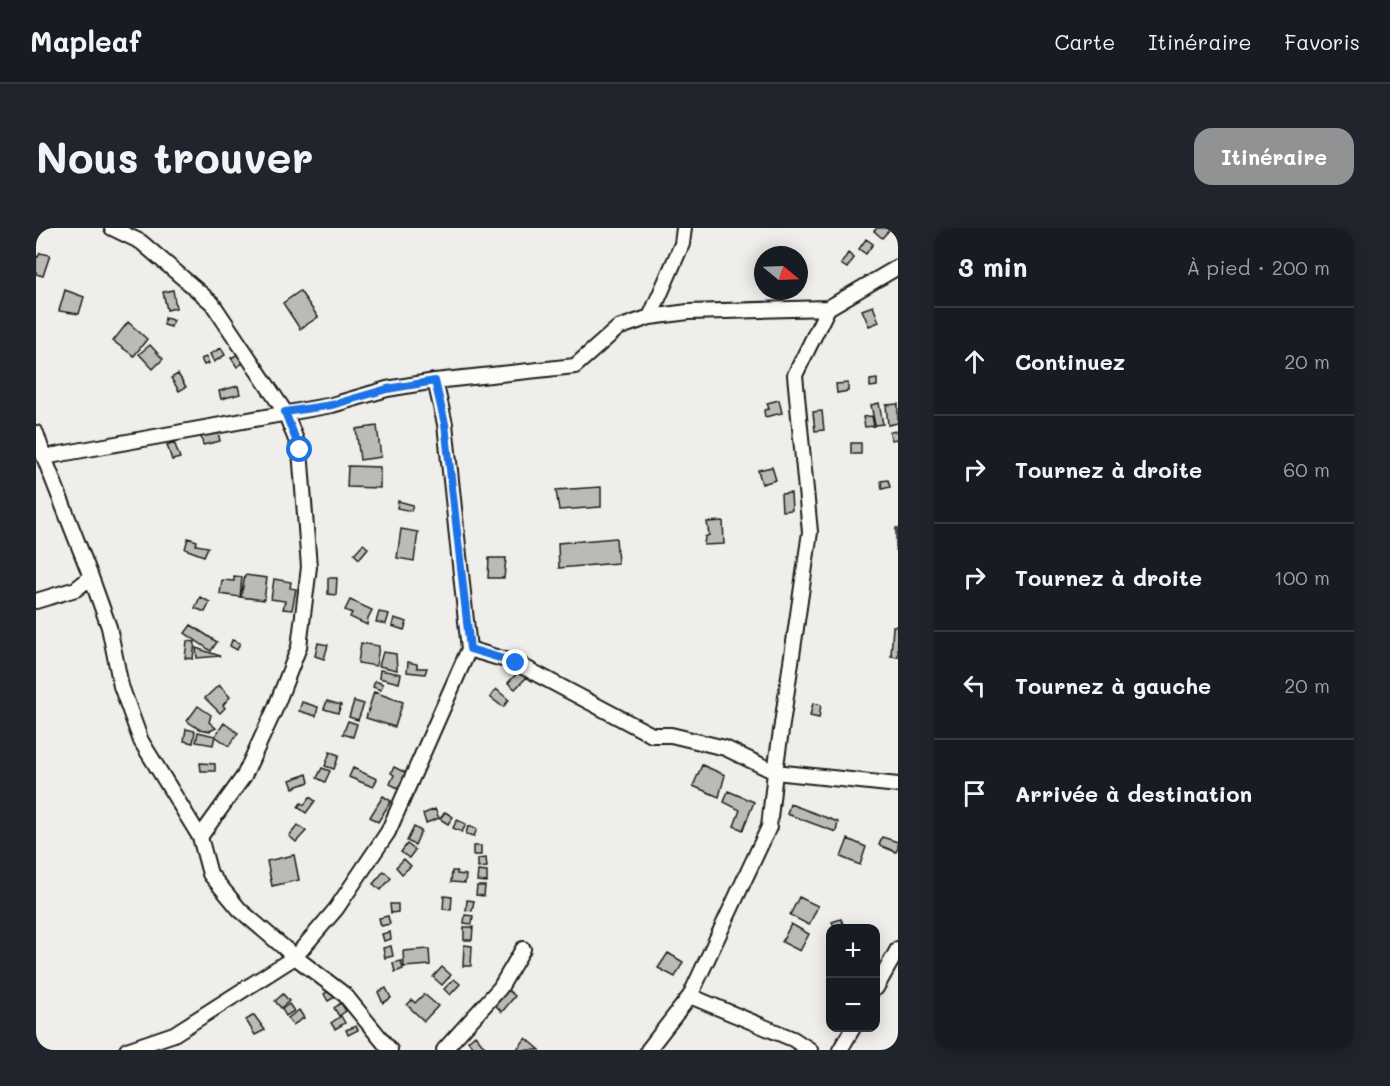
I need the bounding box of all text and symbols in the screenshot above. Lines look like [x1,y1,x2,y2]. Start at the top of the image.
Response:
text: Mapleaf [30,23,141,59]
text: Carte [1054,28,1115,55]
text: Itinéraire [1148,28,1251,55]
text: Favoris [1284,28,1360,55]
button: Itinéraire [1194,128,1354,185]
text: Nous trouver [36,129,314,184]
north arrow [754,246,808,300]
text: 3 min [958,250,1027,284]
text: À pied · 200 m [1187,254,1330,280]
icon: ahead [958,345,991,378]
text: Continuez [1015,347,1125,376]
text: 20 m [1284,348,1330,374]
route start [286,436,312,462]
icon: right [958,453,991,486]
text: Tournez à droite [1015,455,1202,484]
text: 60 m [1283,456,1330,482]
icon: right [958,561,991,594]
text: Tournez à droite [1015,563,1202,592]
text: 100 m [1274,564,1330,590]
route end [502,649,528,675]
icon: left [958,669,991,702]
text: Tournez à gauche [1015,671,1211,700]
text: 20 m [1284,672,1330,698]
icon: arrive [958,777,991,810]
text: Arrivée à destination [1015,779,1252,808]
map controls [826,924,880,1032]
button: + [826,924,880,978]
button: − [826,978,880,1032]

